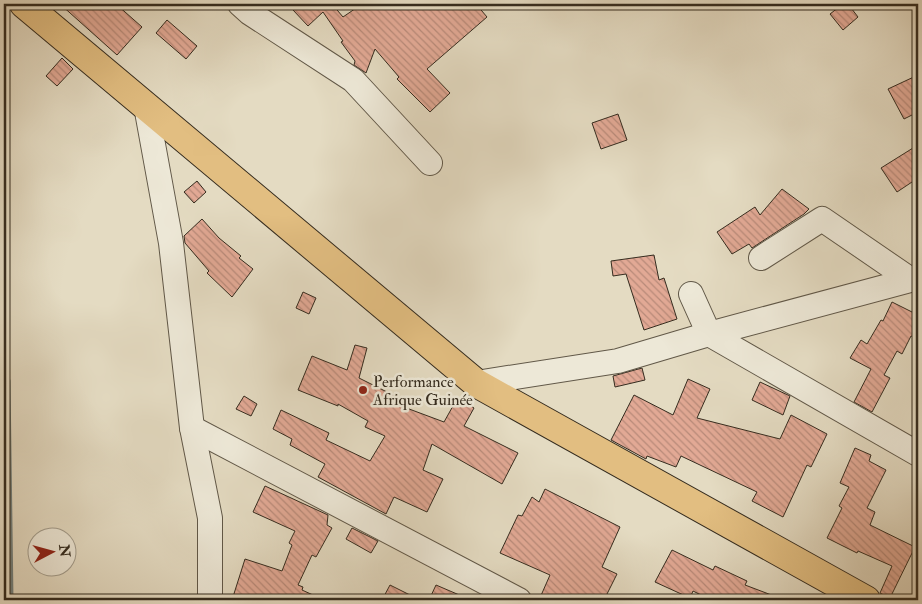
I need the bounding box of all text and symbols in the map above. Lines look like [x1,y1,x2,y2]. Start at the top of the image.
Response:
place label: Performance Afrique Guinée [372,372,473,410]
marker: Performance Afrique Guinée [357,384,369,396]
north arrow [28,526,78,576]
text: N [55,543,74,558]

